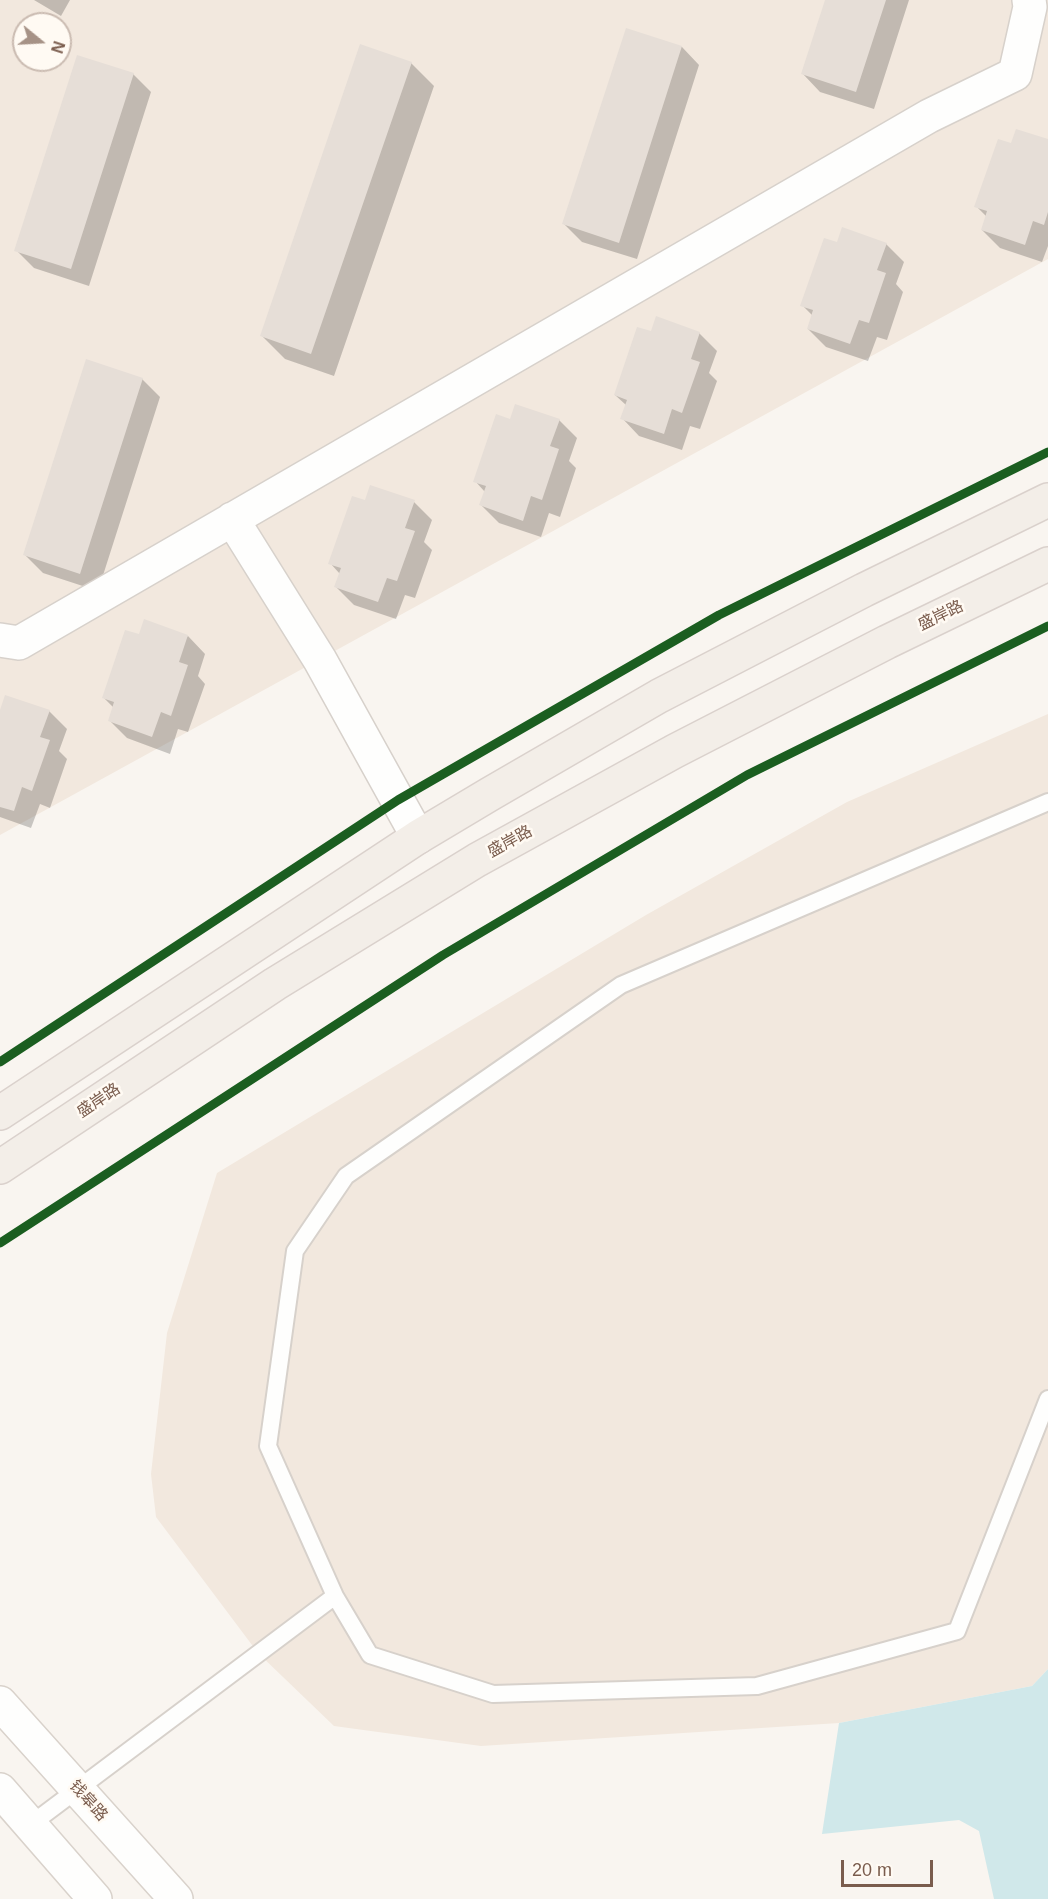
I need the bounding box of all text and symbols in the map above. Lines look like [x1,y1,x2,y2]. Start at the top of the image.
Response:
north arrow [12,12,72,72]
text: N [48,39,68,55]
street label: 盛岸路 [915,597,967,635]
street label: 盛岸路 [484,822,536,862]
street label: 盛岸路 [74,1080,124,1122]
street label: 钱皋路 [65,1777,111,1825]
scale bar [844,1848,936,1886]
text: 20 m [852,1860,892,1880]

